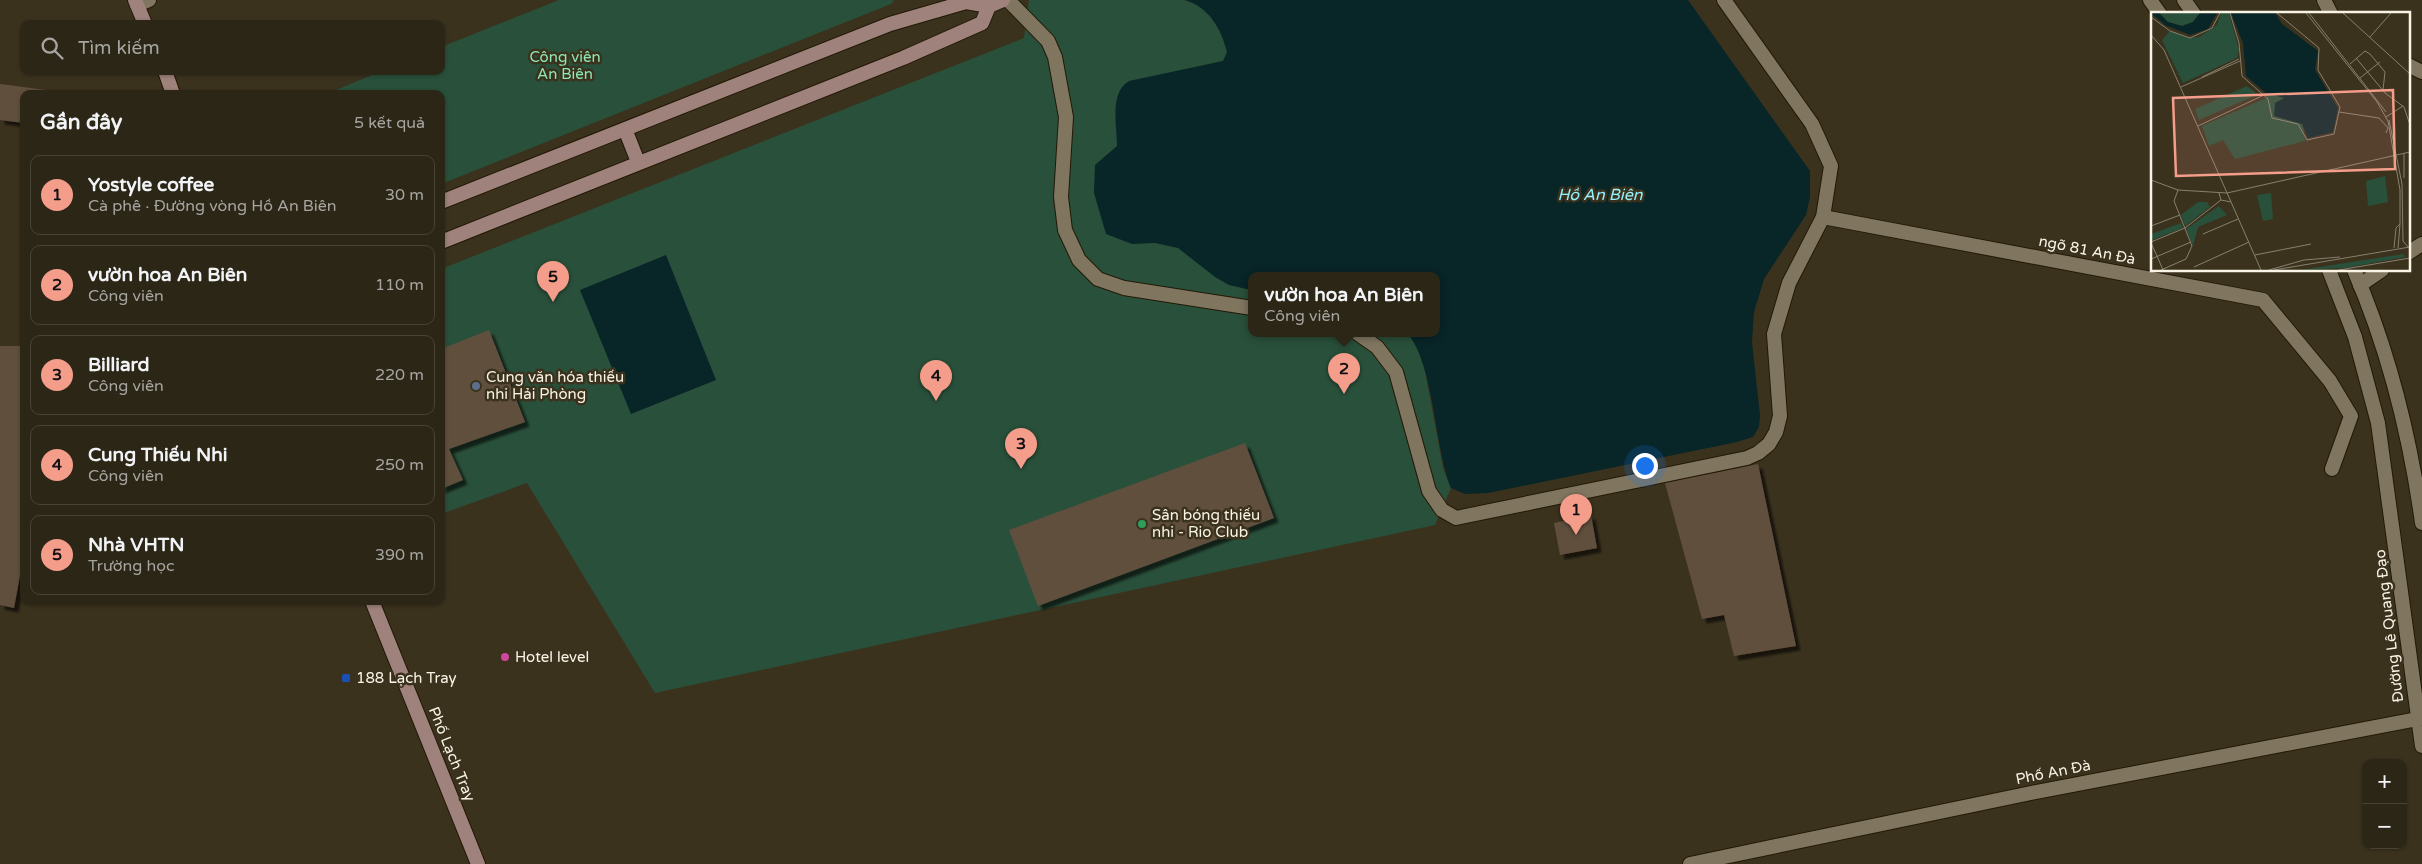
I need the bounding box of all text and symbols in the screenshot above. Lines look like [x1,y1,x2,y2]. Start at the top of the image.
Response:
inset map [2151,12,2410,271]
search box [20,20,445,75]
icon: search [38,34,66,62]
text: Tìm kiếm [78,37,160,59]
park label: Công viên An Biên [529,48,601,83]
text: Gần đây [40,110,122,135]
text: 5 kết quả [354,113,425,133]
text: Yostyle coffee [88,174,214,196]
text: 1 [52,185,62,205]
text: 30 m [385,185,424,205]
water label: Hồ An Biên [1557,185,1644,205]
text: Cà phê · Đường vòng Hồ An Biên [88,196,337,216]
street label: ngõ 81 An Đà [2037,232,2137,268]
pin: 5 [537,261,569,302]
text: vườn hoa An Biên [88,264,247,286]
popup [1248,272,1440,337]
text: 2 [52,275,62,295]
text: 110 m [375,275,424,295]
text: vườn hoa An Biên [1264,284,1424,306]
text: Công viên [88,286,164,306]
text: Công viên [1264,306,1340,326]
pin: 2 [1328,353,1360,394]
text: Billiard [88,354,150,376]
pin: 4 [920,360,952,401]
text: 3 [52,365,62,385]
text: 220 m [375,365,424,385]
place label: Cung văn hóa thiếu nhi Hải Phòng [486,368,624,403]
text: Công viên [88,376,164,396]
marker: Cung văn hóa thiếu nhi Hải Phòng [470,380,482,392]
pin: 3 [1005,428,1037,469]
text: Cung Thiếu Nhi [88,444,227,466]
your location [1632,453,1658,479]
text: 4 [52,455,62,475]
text: 250 m [375,455,424,475]
text: Công viên [88,466,164,486]
pin: 1 [1560,494,1592,535]
place label: Sân bóng thiếu nhi - Rio Club [1152,506,1260,541]
marker: Sân bóng thiếu nhi - Rio Club [1136,518,1148,530]
text: Nhà VHTN [88,534,185,556]
text: 5 [52,545,62,565]
text: 390 m [375,545,424,565]
street label: Đường Lê Quang Đạo [2371,548,2407,704]
text: Trường học [88,556,175,576]
place label: Hotel level [515,648,589,666]
marker: Hotel level [499,651,511,663]
place label: 188 Lạch Tray [356,669,457,687]
marker: 188 Lạch Tray [340,672,352,684]
street label: Phố Lạch Tray [425,704,479,804]
street label: Phố An Đà [2014,756,2092,788]
map controls [2362,759,2407,849]
button: + [2362,759,2407,804]
button: − [2362,804,2407,849]

